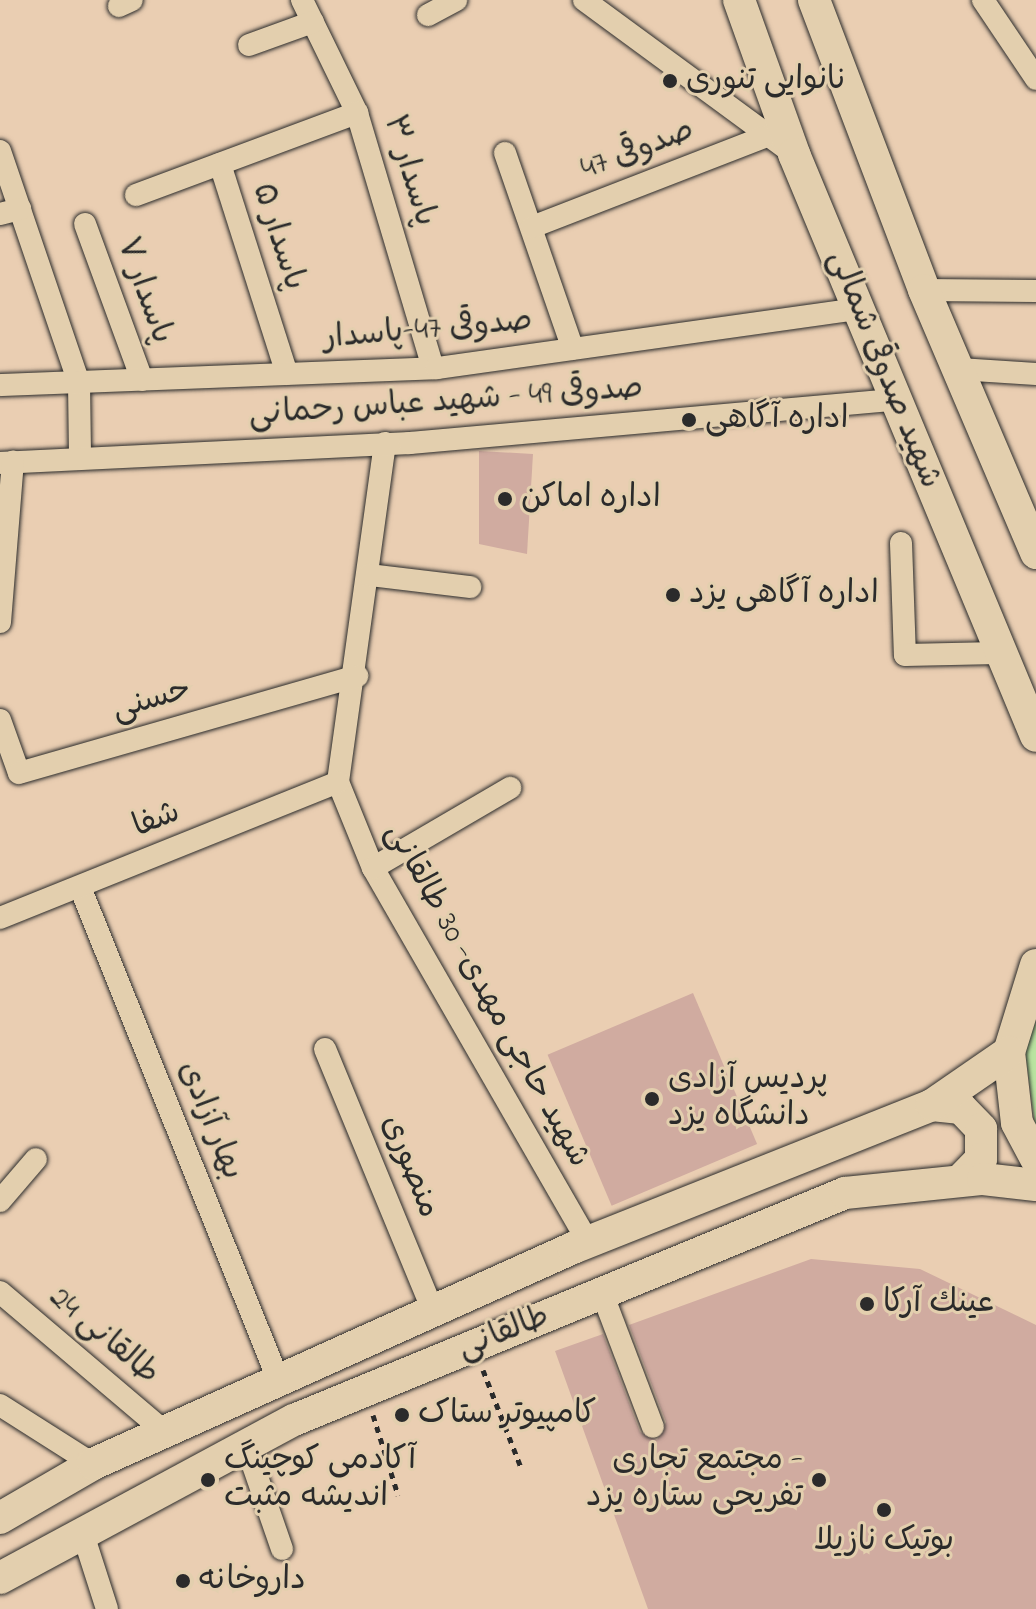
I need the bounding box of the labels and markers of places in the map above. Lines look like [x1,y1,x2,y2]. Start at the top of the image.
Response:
place label: نانوایی تنوری [686,62,847,100]
marker: نانوایی تنوری [661,72,679,90]
place label: اداره آگاهی [705,401,848,439]
marker: اداره آگاهی [680,411,698,429]
place label: اداره اماکن [521,480,661,518]
marker: اداره اماکن [496,490,514,508]
place label: اداره آگاهی یزد [689,576,879,614]
marker: اداره آگاهی یزد [664,586,682,604]
place label: پردیس آزادی دانشگاه یزد [668,1062,828,1137]
marker: پردیس آزادی دانشگاه یزد [643,1090,661,1108]
place label: عينك آركا [883,1285,994,1323]
marker: عينك آركا [858,1295,876,1313]
place label: کامپیوتر ستاک [418,1396,596,1434]
marker: کامپیوتر ستاک [393,1406,411,1424]
place label: آکادمی کوچینگ اندیشه مثبت [224,1443,416,1518]
place label: مجتمع تجاری - تفریحی ستاره یزد [586,1443,803,1518]
marker: آکادمی کوچینگ اندیشه مثبت [199,1471,217,1489]
marker: مجتمع تجاری - تفریحی ستاره یزد [810,1471,828,1489]
marker: بوتیک نازیلا [875,1501,893,1519]
place label: بوتیک نازیلا [814,1523,954,1561]
place label: داروخانه [199,1562,306,1600]
marker: داروخانه [174,1572,192,1590]

